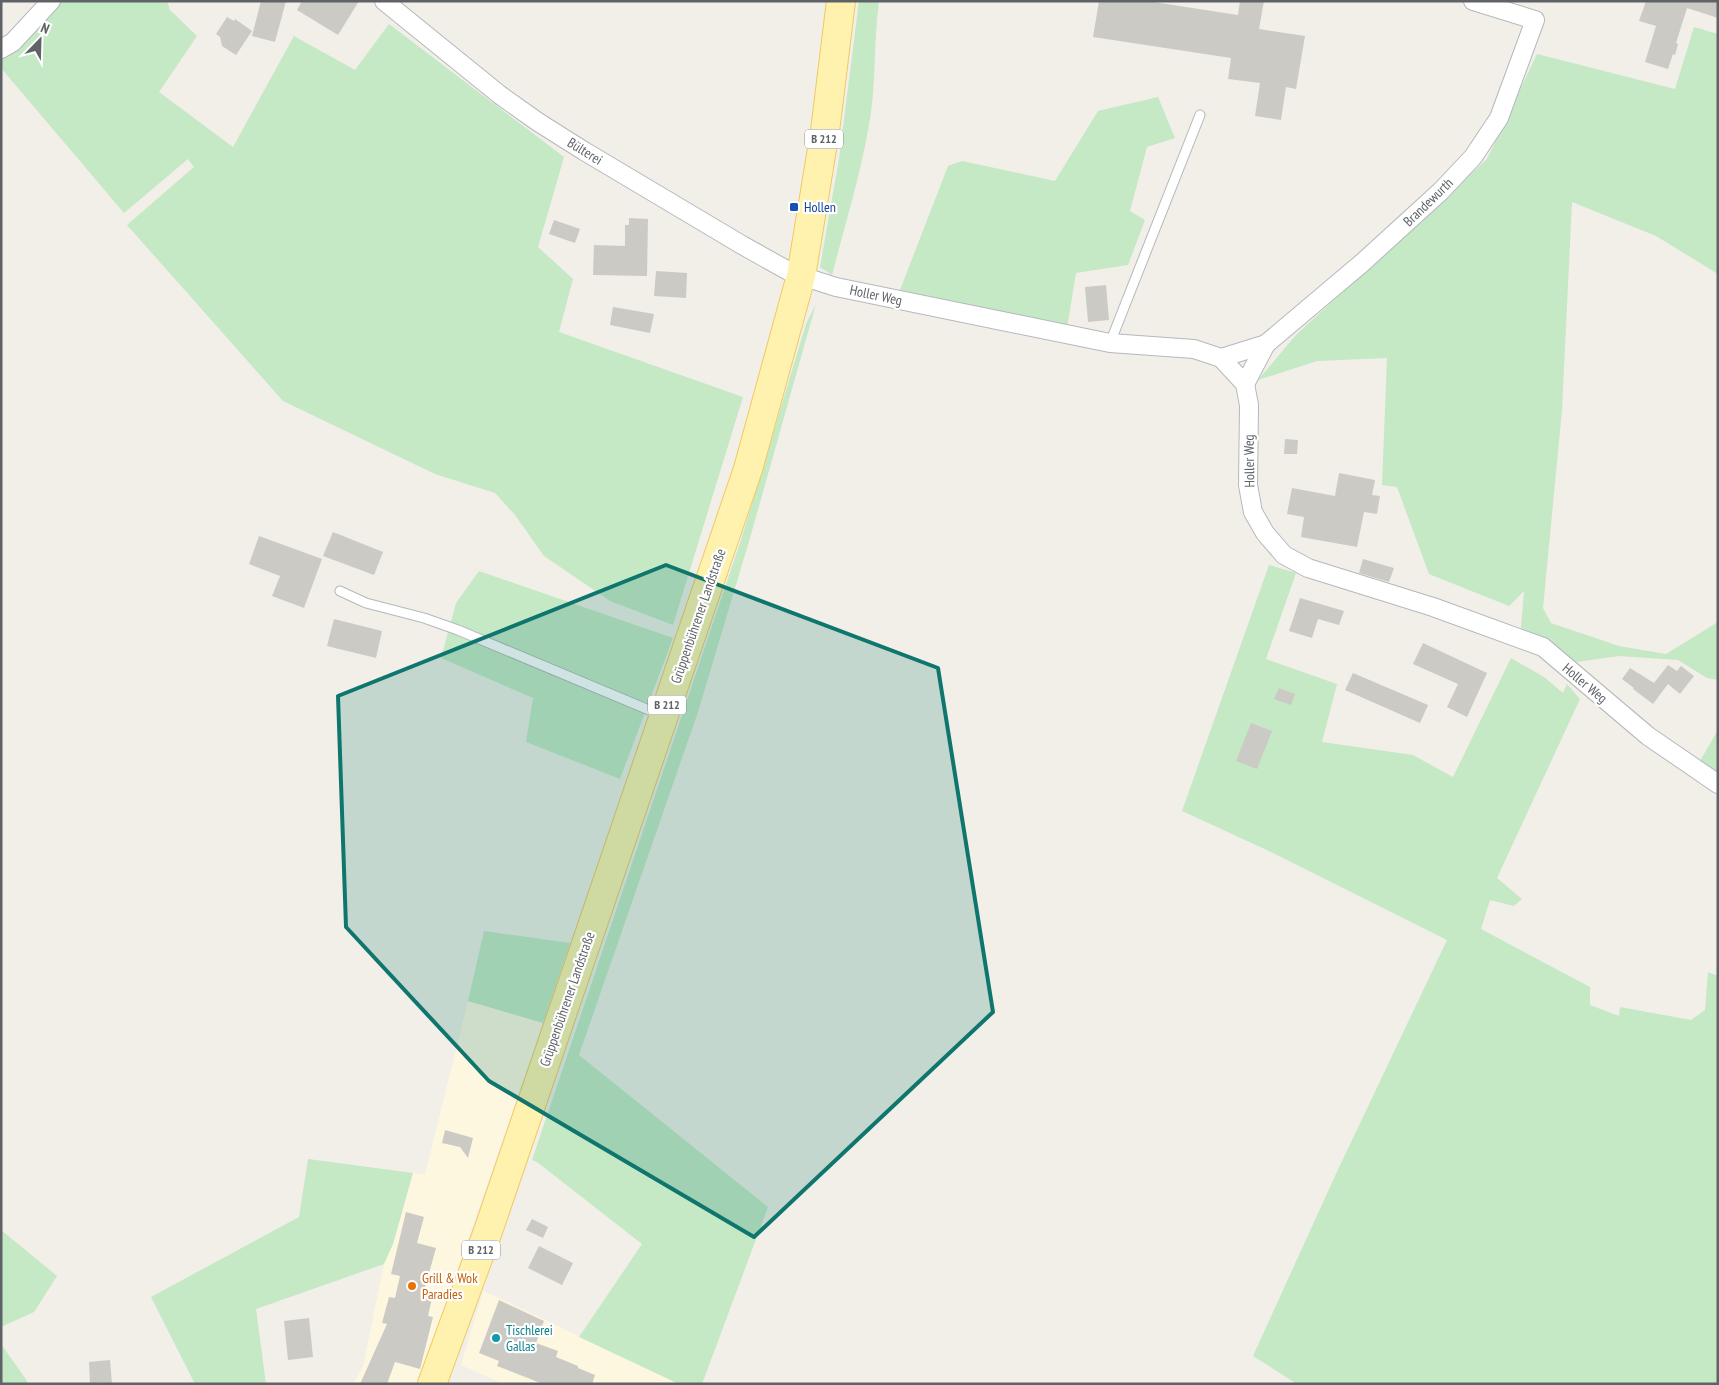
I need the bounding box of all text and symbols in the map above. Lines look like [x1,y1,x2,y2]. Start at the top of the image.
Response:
north arrow [15,15,65,65]
text: N [38,18,52,38]
road number: B 212 [805,130,843,148]
street label: Bülterei [564,133,606,169]
street label: Brandewurth [1399,174,1457,230]
place label: Hollen [804,198,836,216]
marker: Hollen [788,201,800,213]
street label: Holler Weg [848,281,904,309]
street label: Holler Weg [1240,434,1258,488]
street label: Grüppenbührener Landstraße [666,546,730,686]
street label: Holler Weg [1559,659,1611,707]
road number: B 212 [648,696,686,714]
street label: Grüppenbührener Landstraße [535,929,599,1069]
road number: B 212 [462,1240,500,1260]
place label: Grill & Wok Paradies [422,1269,478,1303]
marker: Grill & Wok Paradies [406,1280,418,1292]
place label: Tischlerei Gallas [506,1321,553,1355]
marker: Tischlerei Gallas [490,1332,502,1344]

